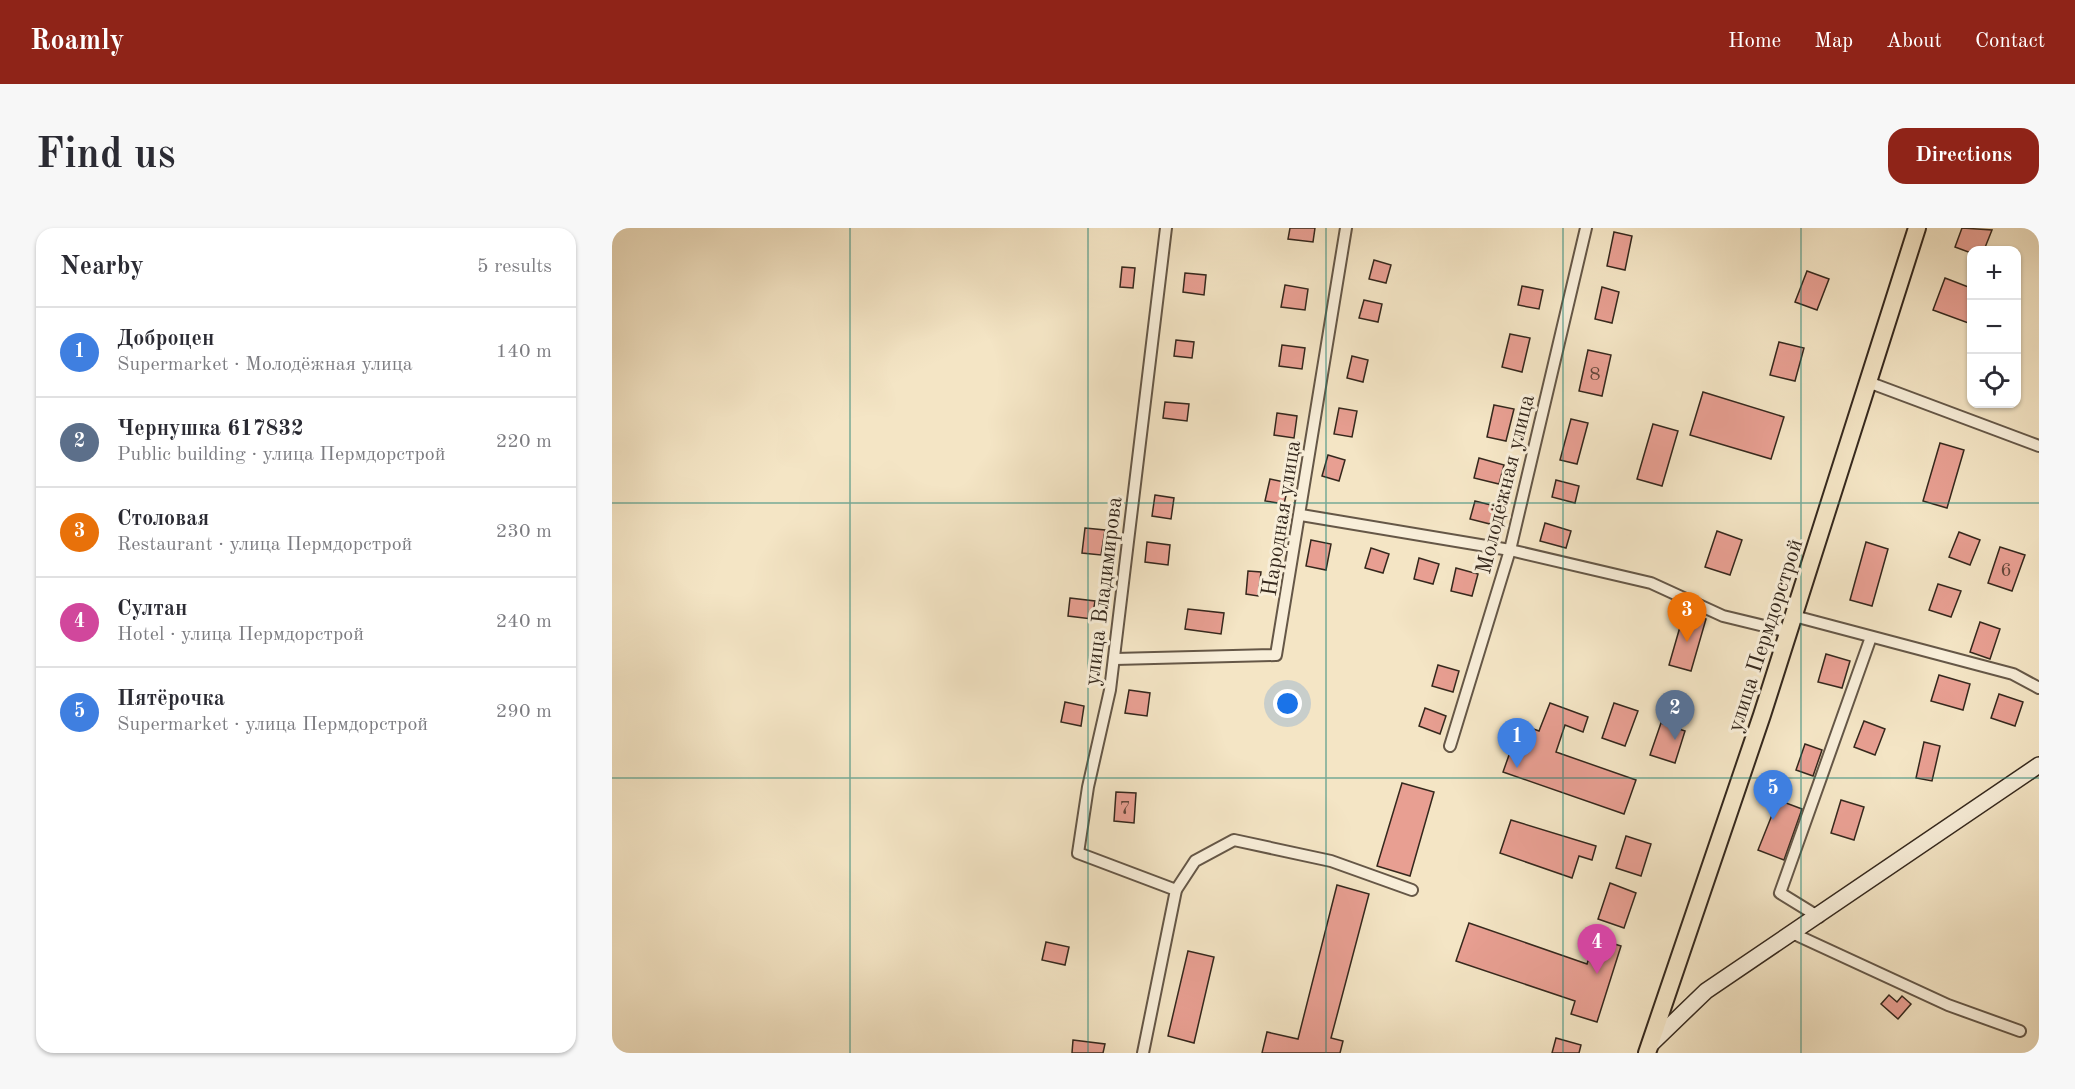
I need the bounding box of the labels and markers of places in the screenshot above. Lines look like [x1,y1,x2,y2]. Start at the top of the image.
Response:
pin: 3 [1668,592,1706,642]
pin: 2 [1656,690,1694,740]
pin: 1 [1498,718,1536,768]
pin: 5 [1754,770,1792,820]
pin: 4 [1578,924,1616,974]

